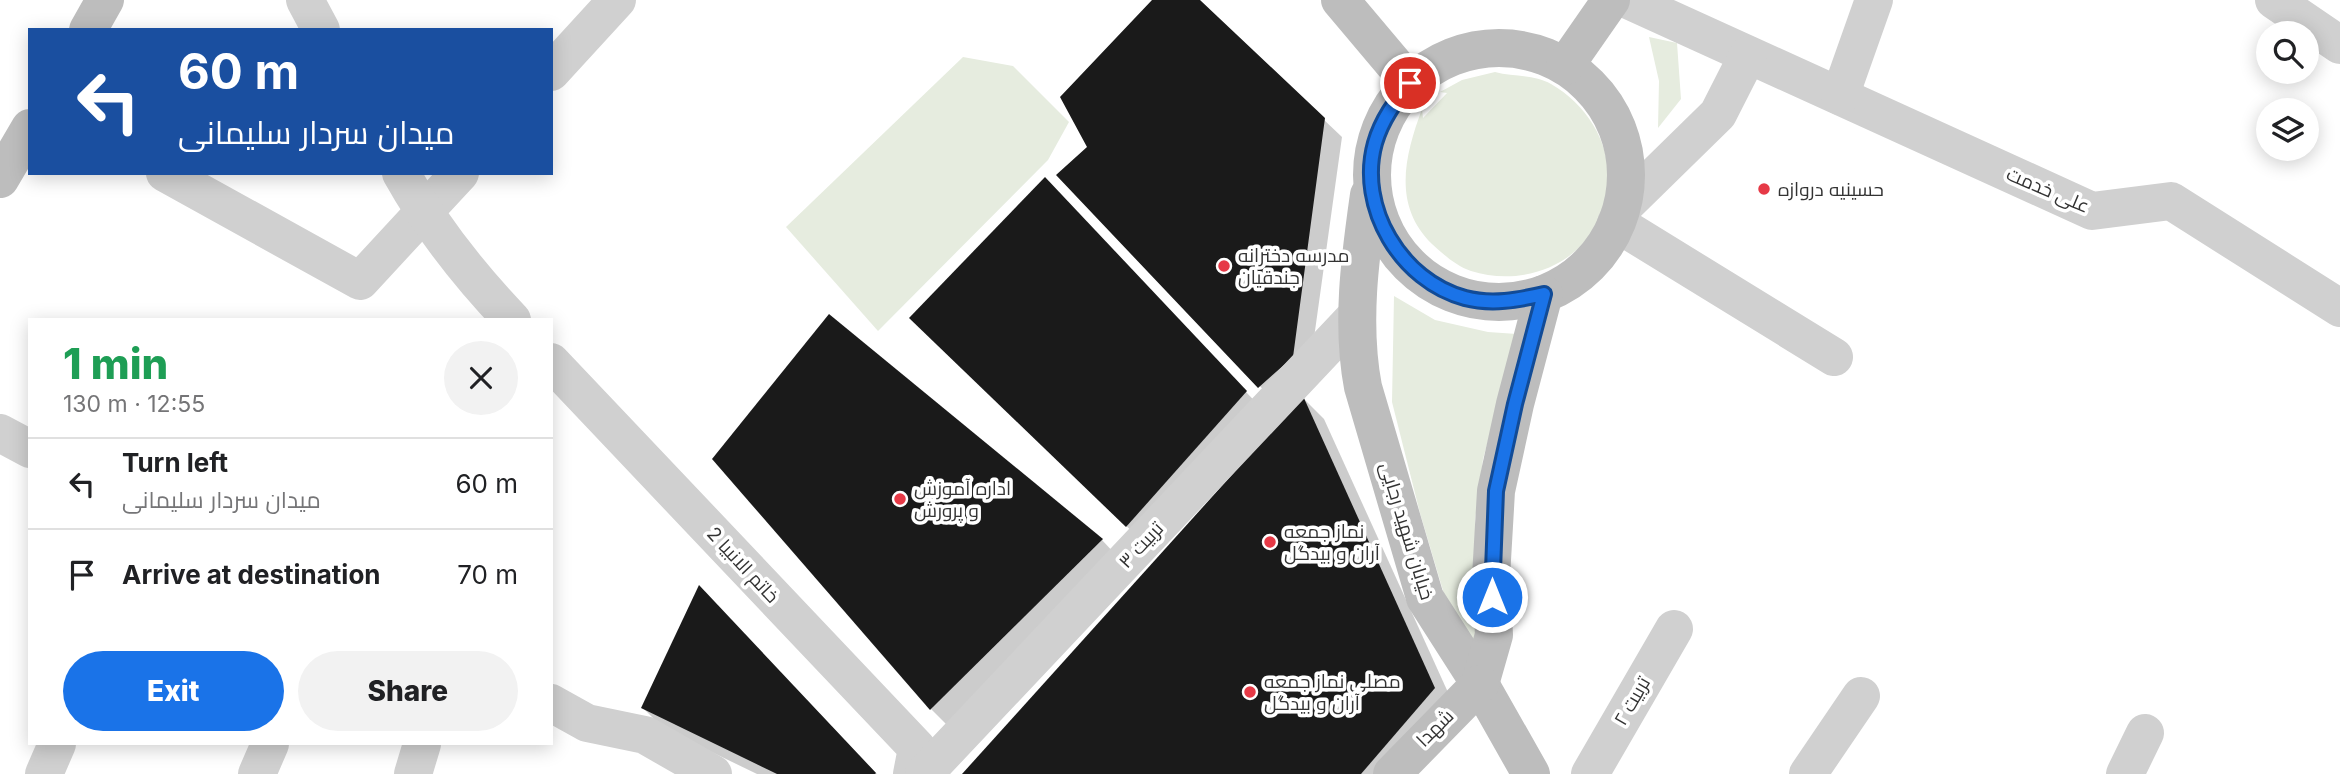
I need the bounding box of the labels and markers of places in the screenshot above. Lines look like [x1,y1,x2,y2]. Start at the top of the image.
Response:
pin [1380,53,1440,113]
place label: حسینیه دروازه [1778,178,1884,201]
marker: حسینیه دروازه [1756,181,1772,197]
place label: مدرسه دخترانه جندقیان [1238,244,1350,289]
marker: مدرسه دخترانه جندقیان [1216,258,1232,274]
place label: اداره آموزش و پرورش [914,477,1011,523]
marker: اداره آموزش و پرورش [892,491,908,507]
place label: نماز جمعه آران و بیدگل [1284,520,1380,565]
marker: نماز جمعه آران و بیدگل [1262,534,1278,550]
place label: مصلی نماز جمعه آران و بیدگل [1264,670,1401,715]
marker: مصلی نماز جمعه آران و بیدگل [1242,684,1258,700]

